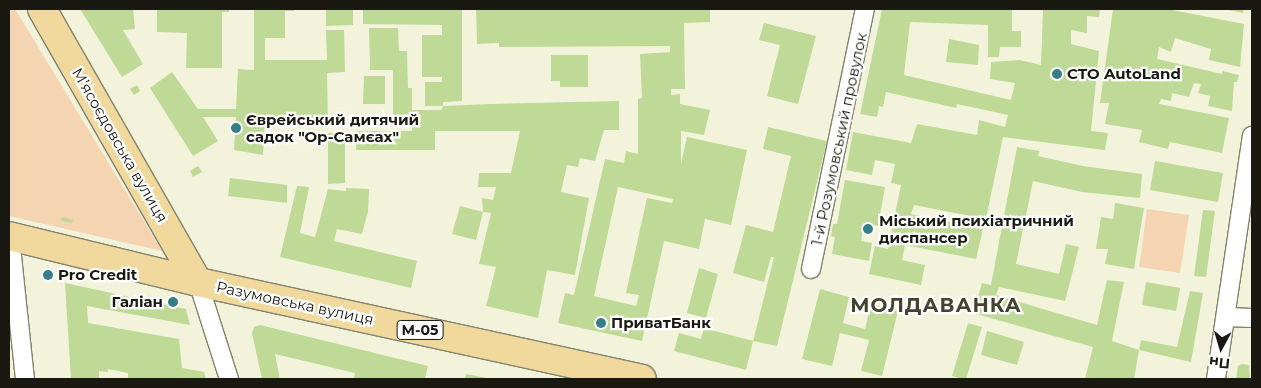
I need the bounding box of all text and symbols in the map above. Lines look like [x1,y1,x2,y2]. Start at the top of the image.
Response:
street label: 1-й Розумовський провулок [808,31,870,247]
street label: Мʼясоєдовська вулиця [68,65,172,225]
place label: СТО AutoLand [1067,65,1181,83]
marker: СТО AutoLand [1051,68,1063,80]
place label: Єврейський дитячий садок "Ор-Самєах" [246,110,419,145]
marker: Єврейський дитячий садок "Ор-Самєах" [230,122,242,134]
place label: Міський психіатричний диспансер [879,211,1074,246]
marker: Міський психіатричний диспансер [861,222,875,236]
place label: Pro Credit [58,266,137,284]
marker: Pro Credit [42,269,54,281]
street label: Разумовська вулиця [215,278,375,328]
place label: Галіан [111,293,163,311]
district label: МОЛДАВАНКА [849,293,1023,317]
marker: Галіан [167,296,179,308]
place label: ПриватБанк [611,314,711,332]
marker: ПриватБанк [595,317,607,329]
road number: М-05 [396,318,444,342]
north arrow [1196,323,1246,373]
text: Пн [1208,353,1231,373]

